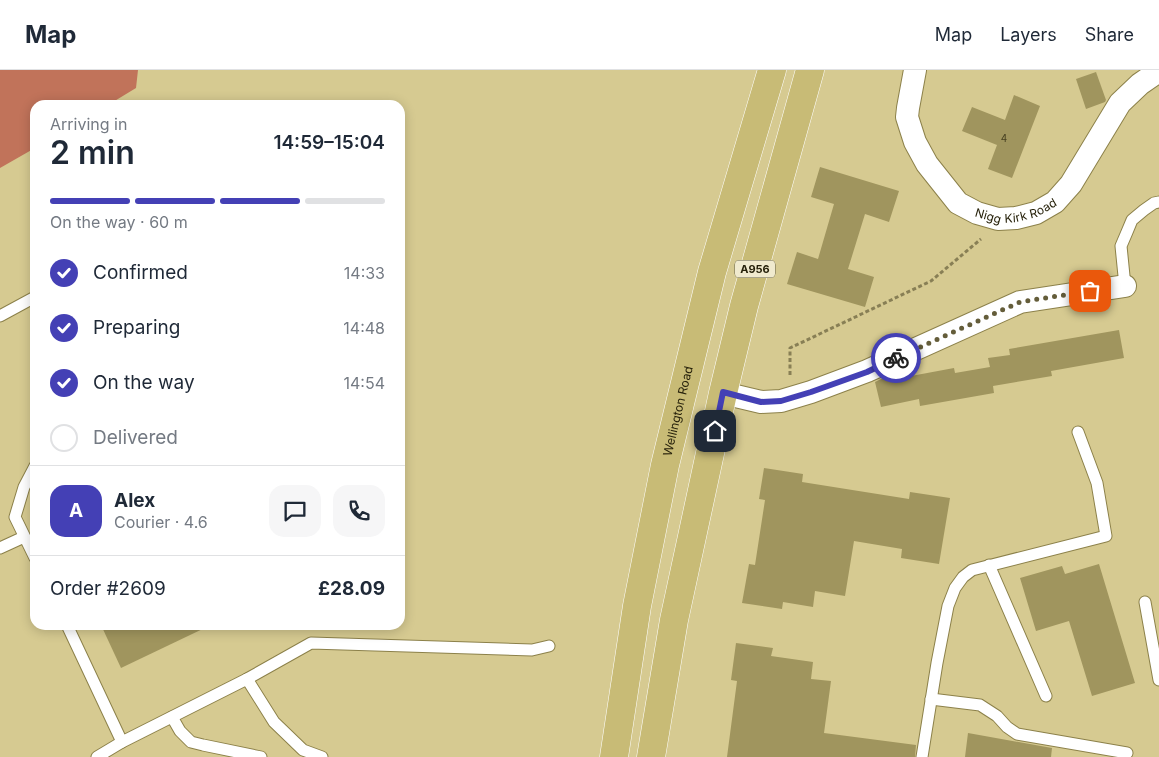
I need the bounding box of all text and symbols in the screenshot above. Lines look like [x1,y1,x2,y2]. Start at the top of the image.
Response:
text: Map [25,20,76,49]
text: Map [935,24,972,45]
text: Layers [1000,24,1057,45]
text: Share [1085,24,1134,45]
text: Arriving in [50,114,127,134]
text: 14:59–15:04 [273,131,385,154]
house number: 4 [1001,132,1007,144]
text: 2 min [50,133,135,172]
street label: Nigg Kirk Road [973,195,1059,227]
text: On the way · 60 m [50,212,188,232]
icon: check [50,259,78,287]
road number: A956 [735,260,775,278]
text: Confirmed [93,261,188,284]
text: 14:33 [344,263,385,283]
pin [1069,270,1111,312]
icon: bag [1076,277,1104,305]
icon: check [50,314,78,342]
text: Preparing [93,316,180,339]
text: 14:48 [343,318,385,338]
courier [871,333,921,383]
icon: bike [882,344,910,372]
street label: Wellington Road [659,365,696,457]
icon: check [50,369,78,397]
text: On the way [93,371,195,394]
text: 14:54 [343,373,385,393]
pin [694,410,736,452]
icon: home [701,417,729,445]
text: Delivered [93,426,178,449]
button: chat [269,485,321,537]
button: phone [333,485,385,537]
text: Alex [114,489,155,512]
text: A [69,499,83,522]
text: Courier · 4.6 [114,512,208,532]
text: Order #2609 [50,577,166,600]
text: £28.09 [318,577,385,600]

